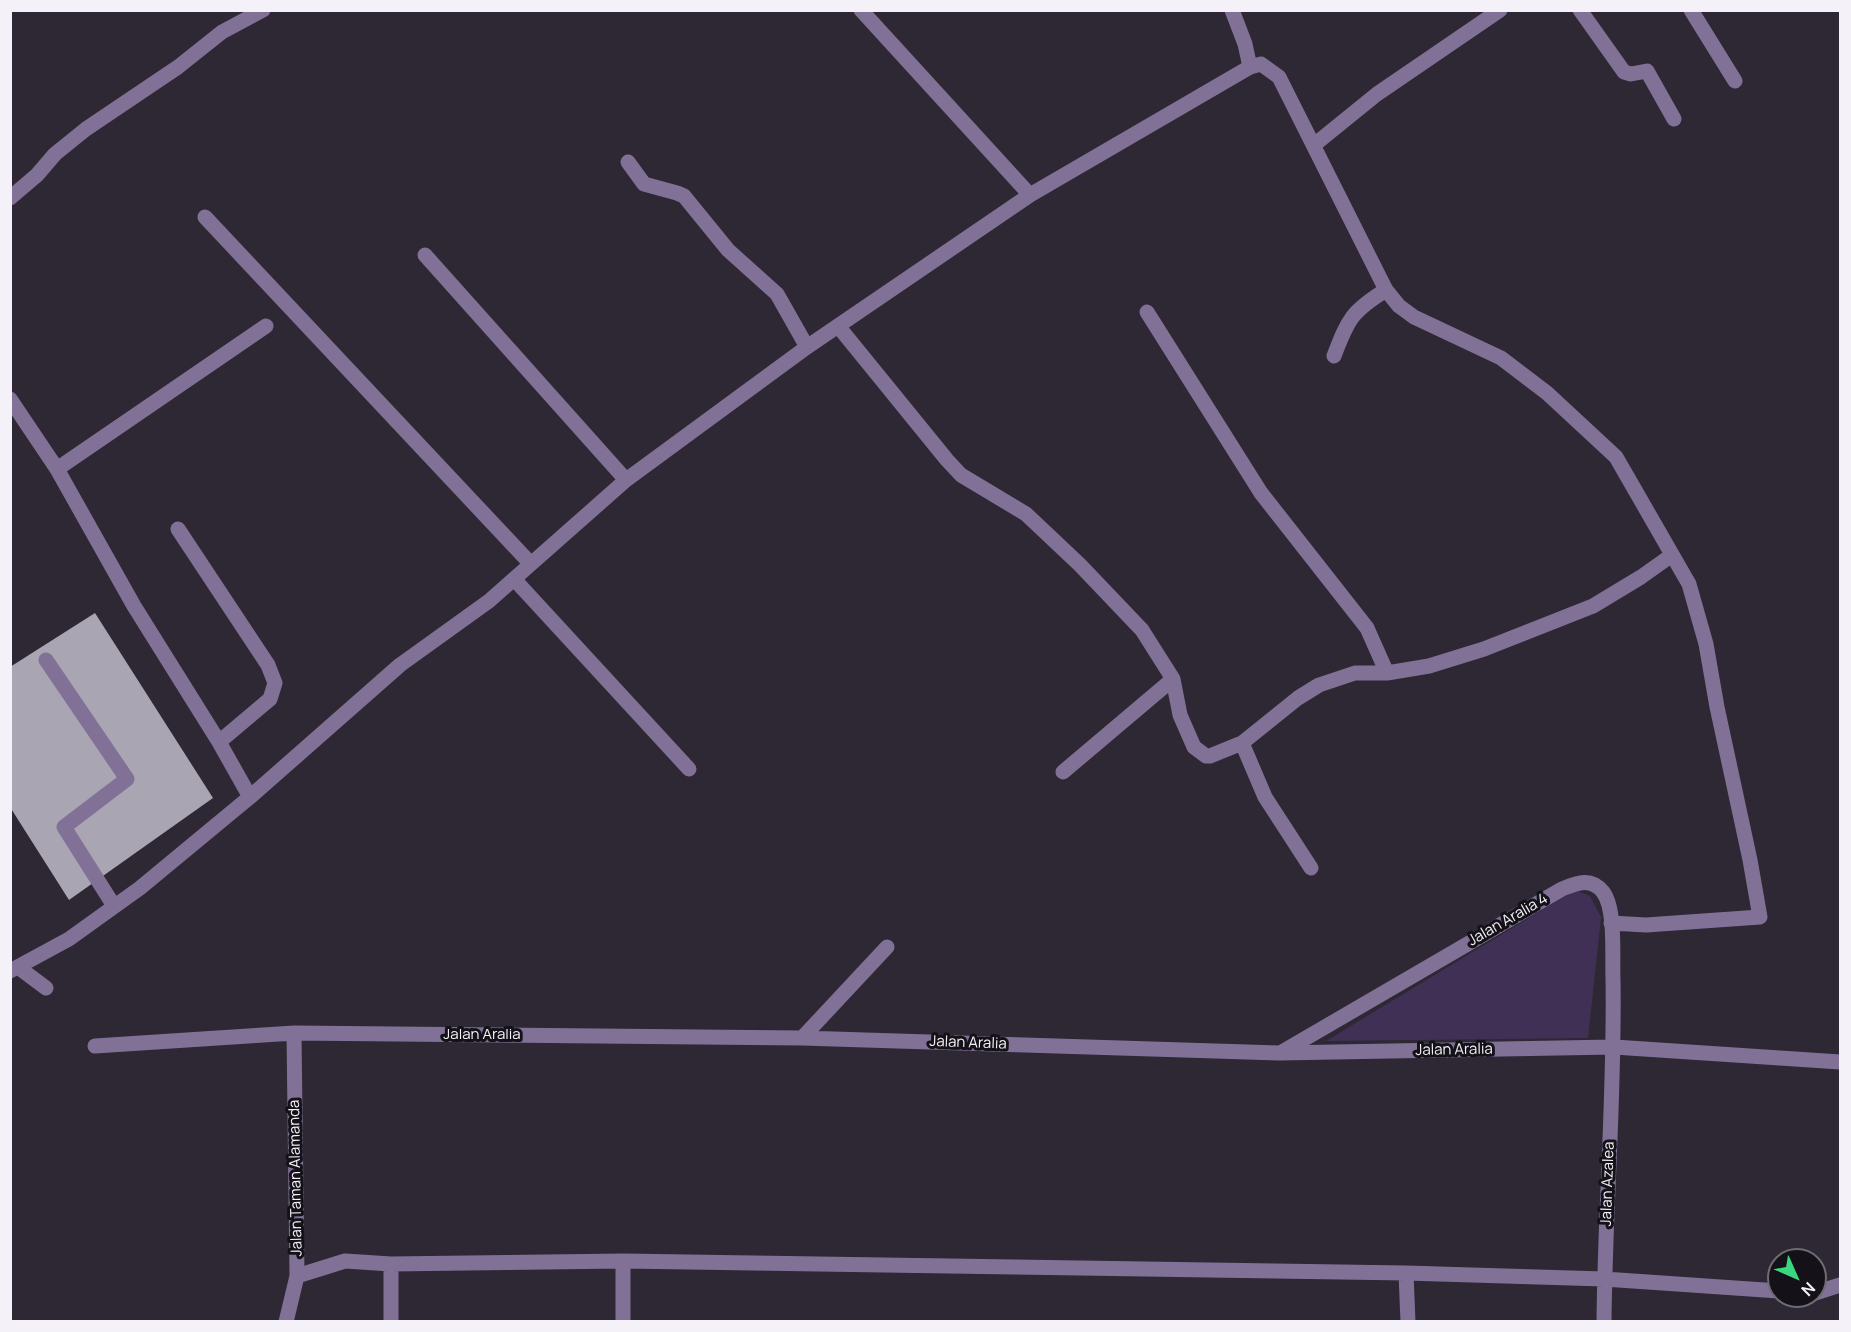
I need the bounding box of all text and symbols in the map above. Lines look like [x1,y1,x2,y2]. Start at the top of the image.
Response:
street label: Jalan Aralia 4 [1465,890,1551,950]
street label: Jalan Aralia [443,1026,521,1044]
street label: Jalan Aralia [929,1033,1007,1053]
street label: Jalan Aralia [1415,1040,1493,1060]
street label: Jalan Taman Alamanda [286,1100,306,1256]
street label: Jalan Azalea [1598,1141,1618,1227]
north arrow [1767,1248,1827,1308]
text: N [1796,1277,1820,1301]

